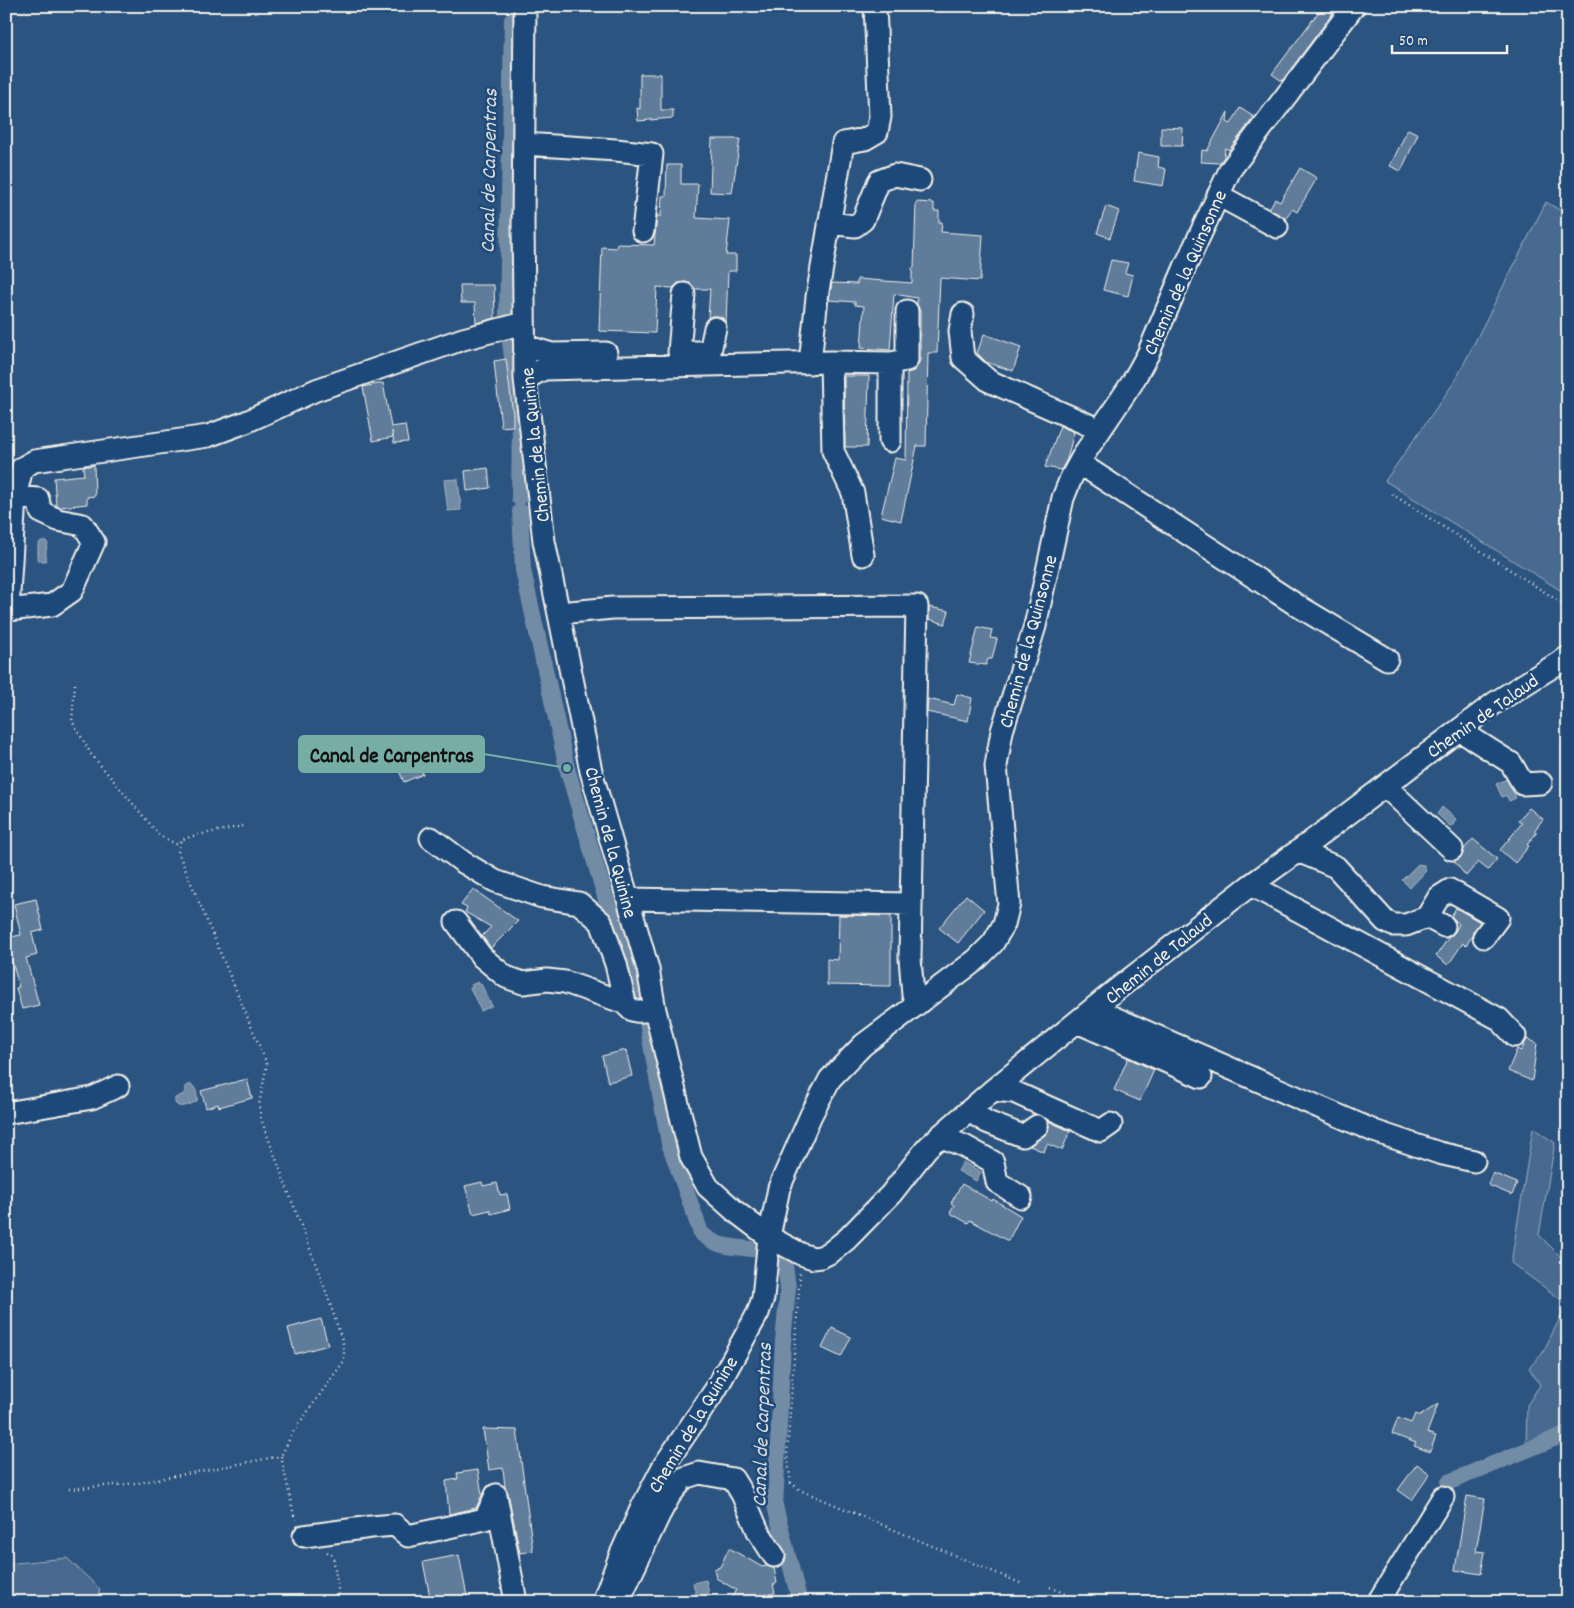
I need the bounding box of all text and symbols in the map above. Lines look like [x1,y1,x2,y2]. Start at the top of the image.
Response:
scale bar [1392,22,1506,54]
text: 50 m [1399,31,1428,53]
water label: Canal de Carpentras [475,87,507,253]
street label: Chemin de la Quinsonne [1138,186,1236,360]
street label: Chemin de la Quinine [515,366,559,523]
street label: Chemin de la Quinsonne [993,552,1067,732]
street label: Chemin de Talaud [1422,668,1546,767]
callout: Canal de Carpentras [299,736,484,772]
text: Canal de Carpentras [310,743,474,773]
street label: Chemin de la Quinine [575,764,643,922]
street label: Chemin de Talaud [1100,908,1220,1013]
water label: Canal de Carpentras [746,1341,782,1508]
street label: Chemin de la Quinine [643,1352,747,1499]

